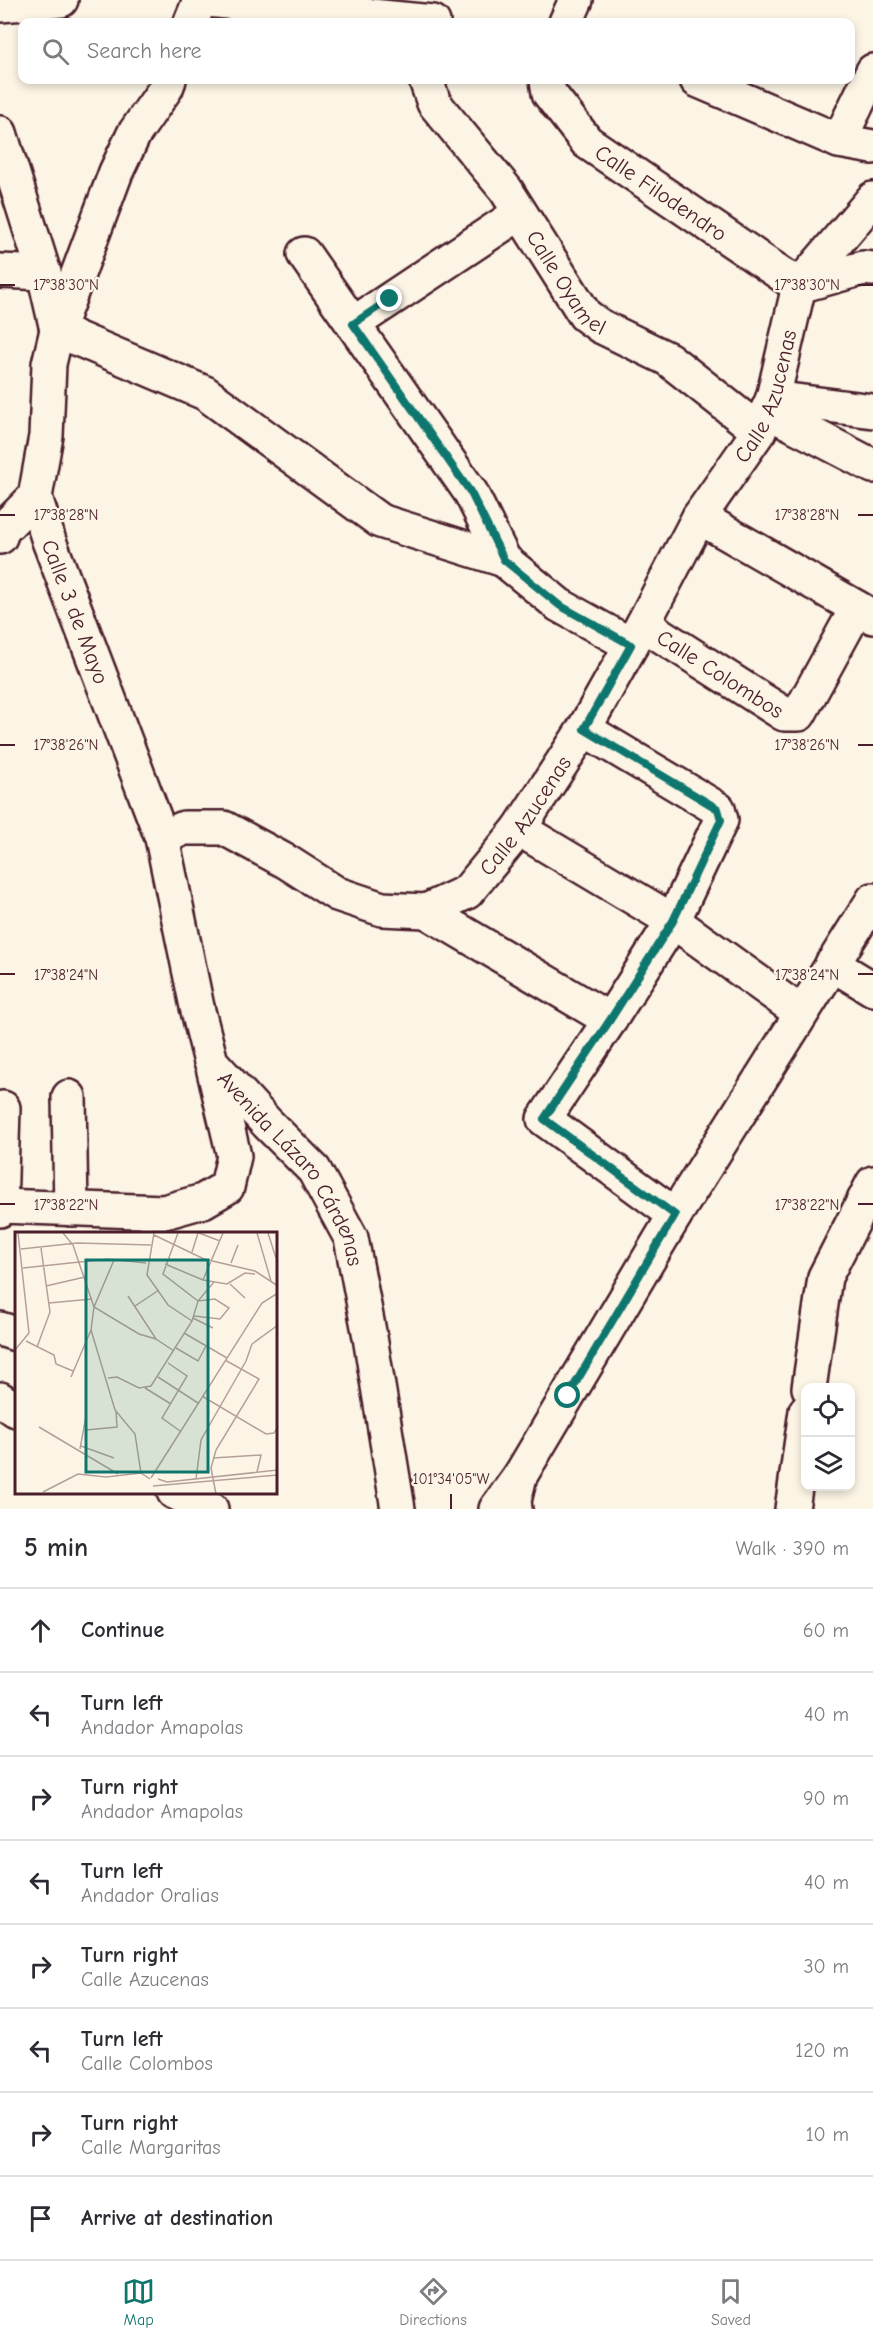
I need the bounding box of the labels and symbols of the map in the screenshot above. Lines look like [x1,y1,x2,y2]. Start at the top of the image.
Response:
street label: Calle Filodendro [590,139,732,247]
street label: Calle Oyamel [521,226,610,341]
text: 17°38'30"N [33,276,99,294]
text: 17°38'30"N [774,276,840,294]
route end [376,285,402,311]
street label: Calle Azucenas [729,327,802,468]
text: 17°38'28"N [34,506,98,524]
text: 17°38'28"N [775,506,839,524]
street label: Calle 3 de Mayo [36,536,114,688]
street label: Calle Colombos [652,624,788,724]
text: 17°38'26"N [34,736,98,754]
text: 17°38'26"N [775,736,839,754]
street label: Calle Azucenas [474,751,577,881]
text: 17°38'24"N [34,966,98,984]
text: 17°38'24"N [775,966,839,984]
street label: Avenida Lázaro Cárdenas [212,1066,368,1268]
text: 17°38'22"N [34,1196,98,1214]
text: 17°38'22"N [775,1196,839,1214]
inset map [15,1232,278,1494]
route start [554,1382,580,1408]
text: 101°34'05"W [413,1470,489,1488]

